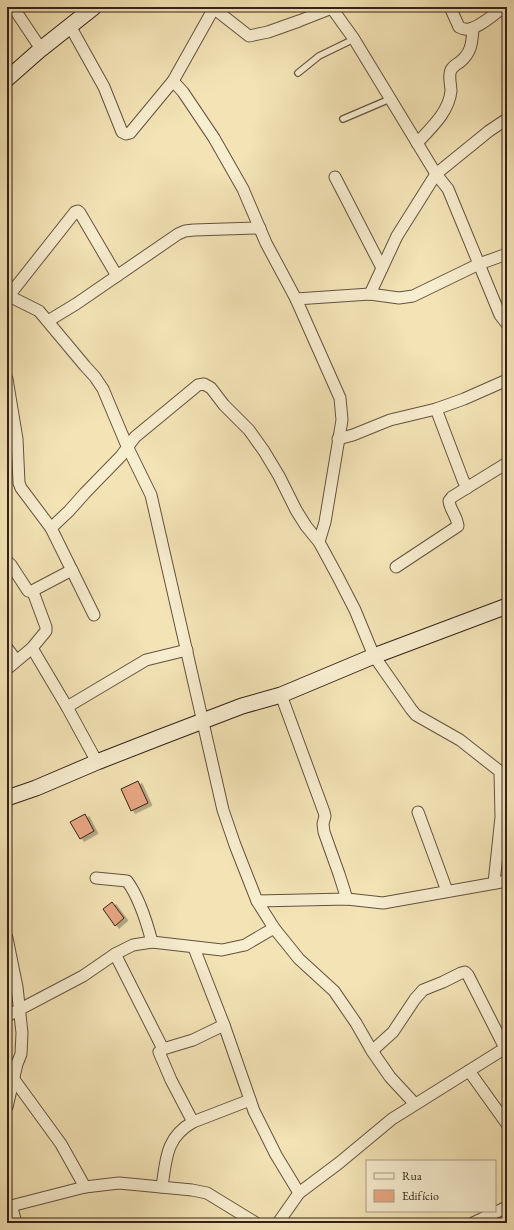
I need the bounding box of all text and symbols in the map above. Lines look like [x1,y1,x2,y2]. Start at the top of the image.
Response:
legend [366,1160,496,1212]
text: Rua [402,1168,422,1184]
text: Edifício [402,1188,439,1204]

